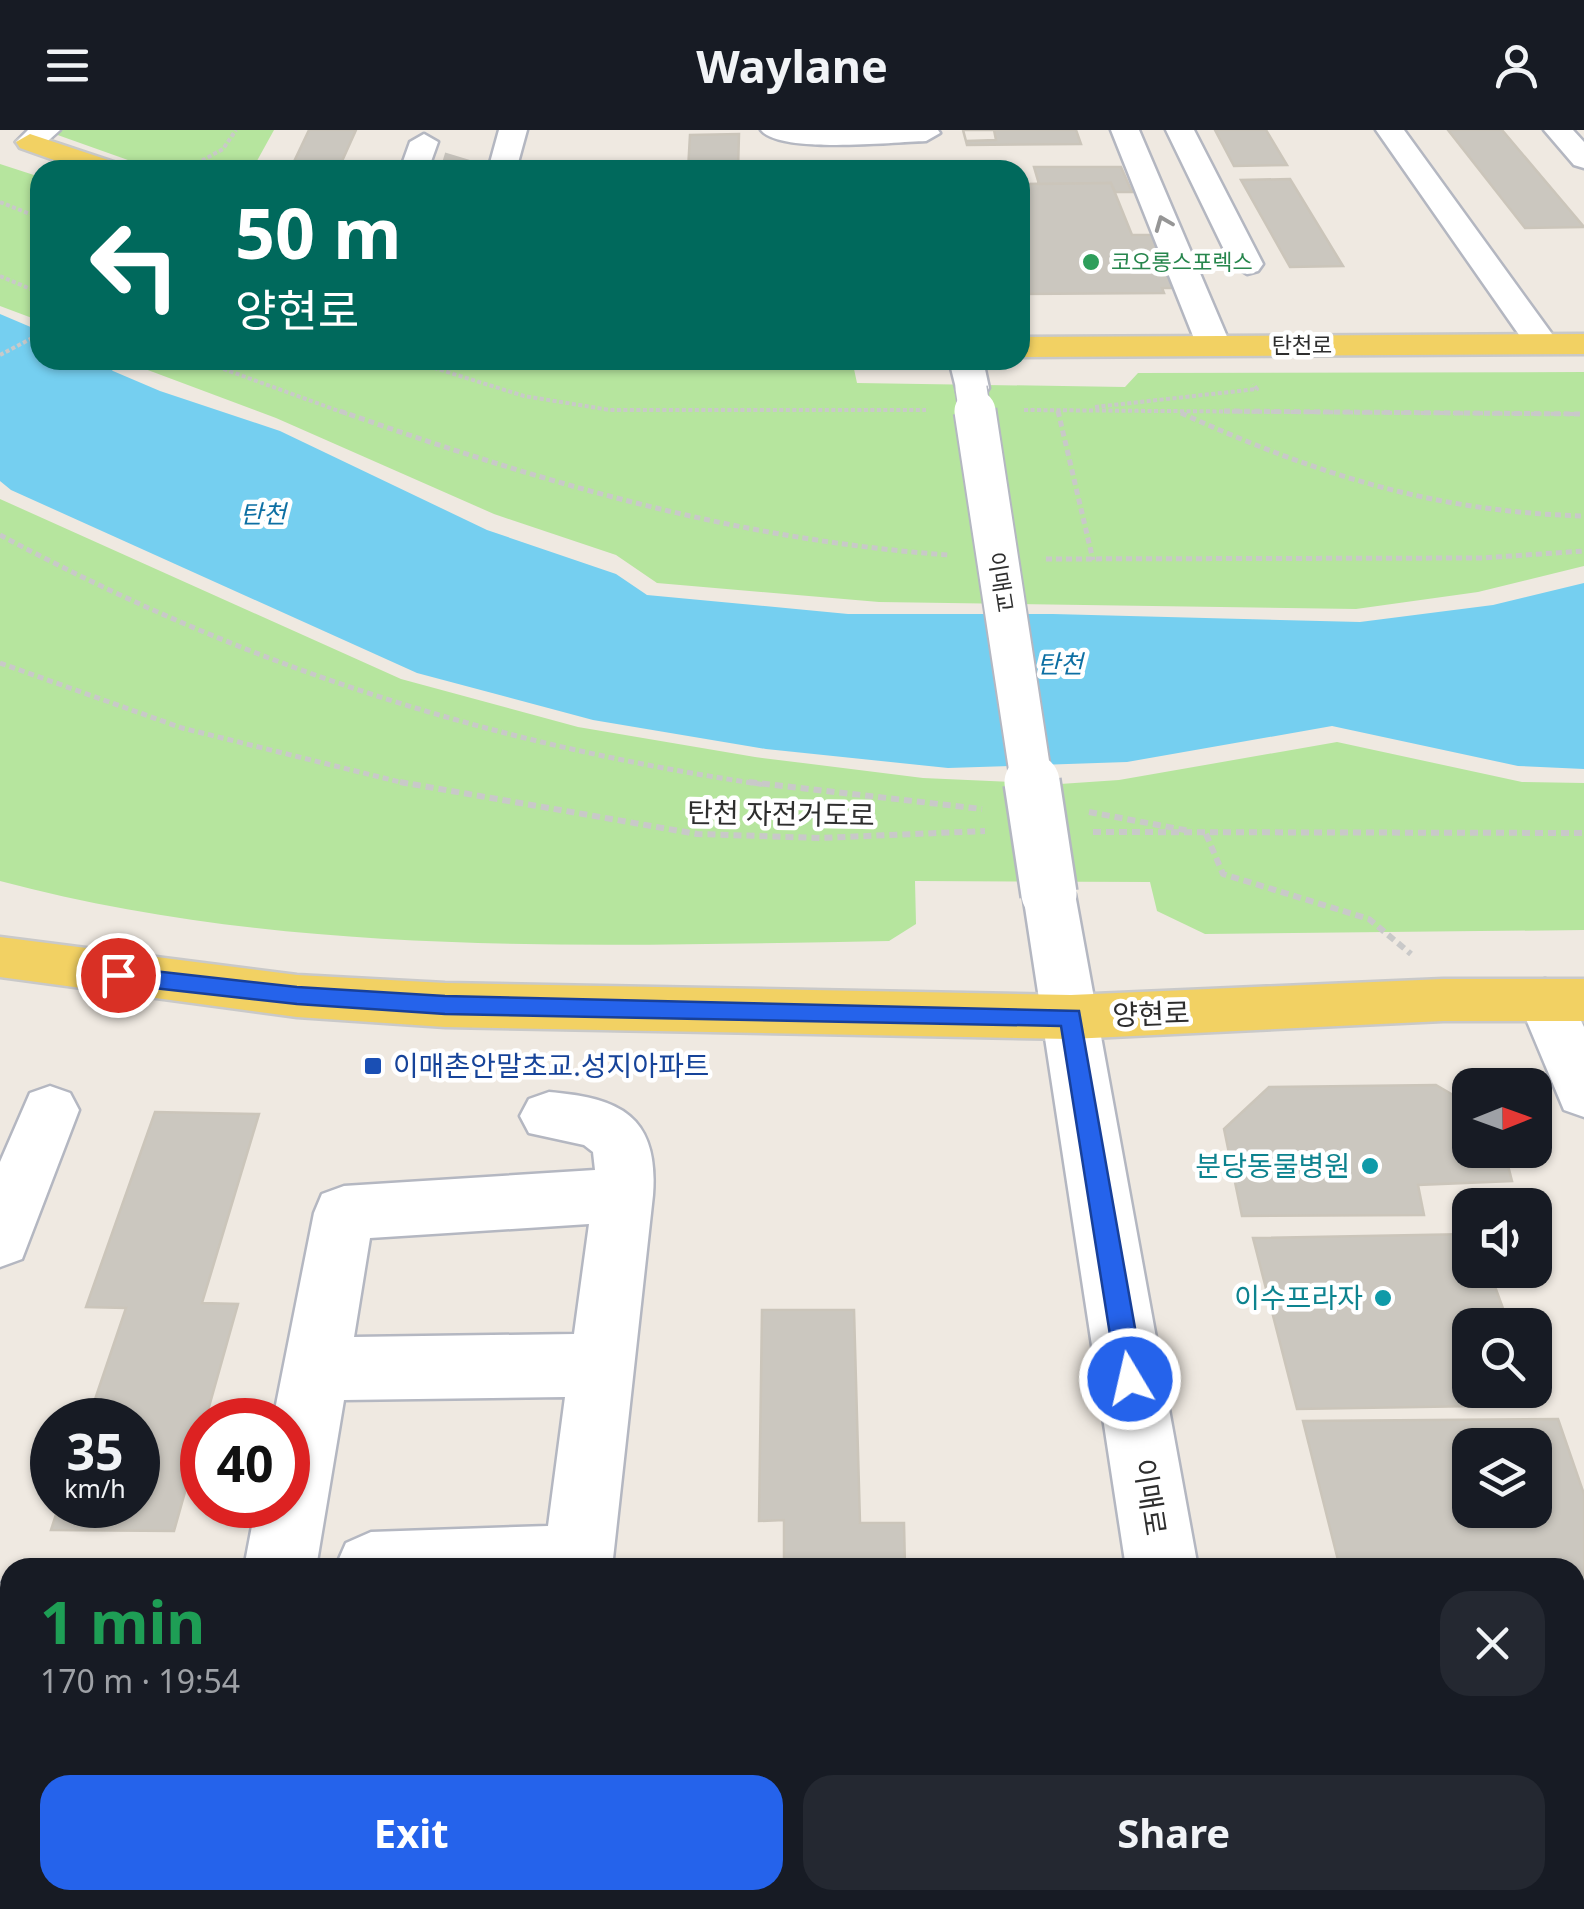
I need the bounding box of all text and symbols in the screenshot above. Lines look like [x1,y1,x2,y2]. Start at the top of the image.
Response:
text: Waylane [696,35,888,96]
icon: menu [40,38,95,93]
icon: person [1489,38,1544,93]
text: 50 m [235,184,402,280]
icon: left [70,200,200,330]
one-way arrow [1155,215,1175,233]
place label: 코오롱스포렉스 [1111,246,1253,276]
marker: 코오롱스포렉스 [1080,251,1102,273]
text: 양현로 [235,279,359,340]
street label: 탄천로 [1272,329,1332,359]
water label: 탄천 [240,496,289,530]
street label: 이매교 [982,550,1022,614]
water label: 탄천 [1037,646,1086,680]
street label: 탄천 자전거도로 [687,792,875,834]
pin [76,933,161,1018]
icon: arrive [91,948,146,1003]
street label: 양현로 [1112,993,1190,1033]
place label: 이매촌안말초교.성지아파트 [393,1046,710,1084]
marker: 이매촌안말초교.성지아파트 [362,1055,384,1077]
north arrow [1452,1068,1552,1168]
map controls [1452,1068,1552,1528]
place label: 분당동물병원 [1195,1146,1350,1184]
marker: 분당동물병원 [1359,1155,1381,1177]
button: sound [1452,1188,1552,1288]
place label: 이수프라자 [1234,1278,1363,1316]
marker: 이수프라자 [1372,1287,1394,1309]
button: search [1452,1308,1552,1408]
position arrow [1078,1327,1182,1431]
speed limit sign: 40 [180,1398,310,1528]
text: 35 [66,1417,124,1485]
button: layers [1452,1428,1552,1528]
street label: 이매로 [1126,1456,1176,1538]
text: km/h [64,1471,126,1505]
text: 1 min [40,1580,205,1662]
button: close [1440,1591,1545,1696]
text: 170 m · 19:54 [40,1659,240,1702]
button: Exit [40,1775,783,1890]
button: Share [803,1775,1545,1890]

